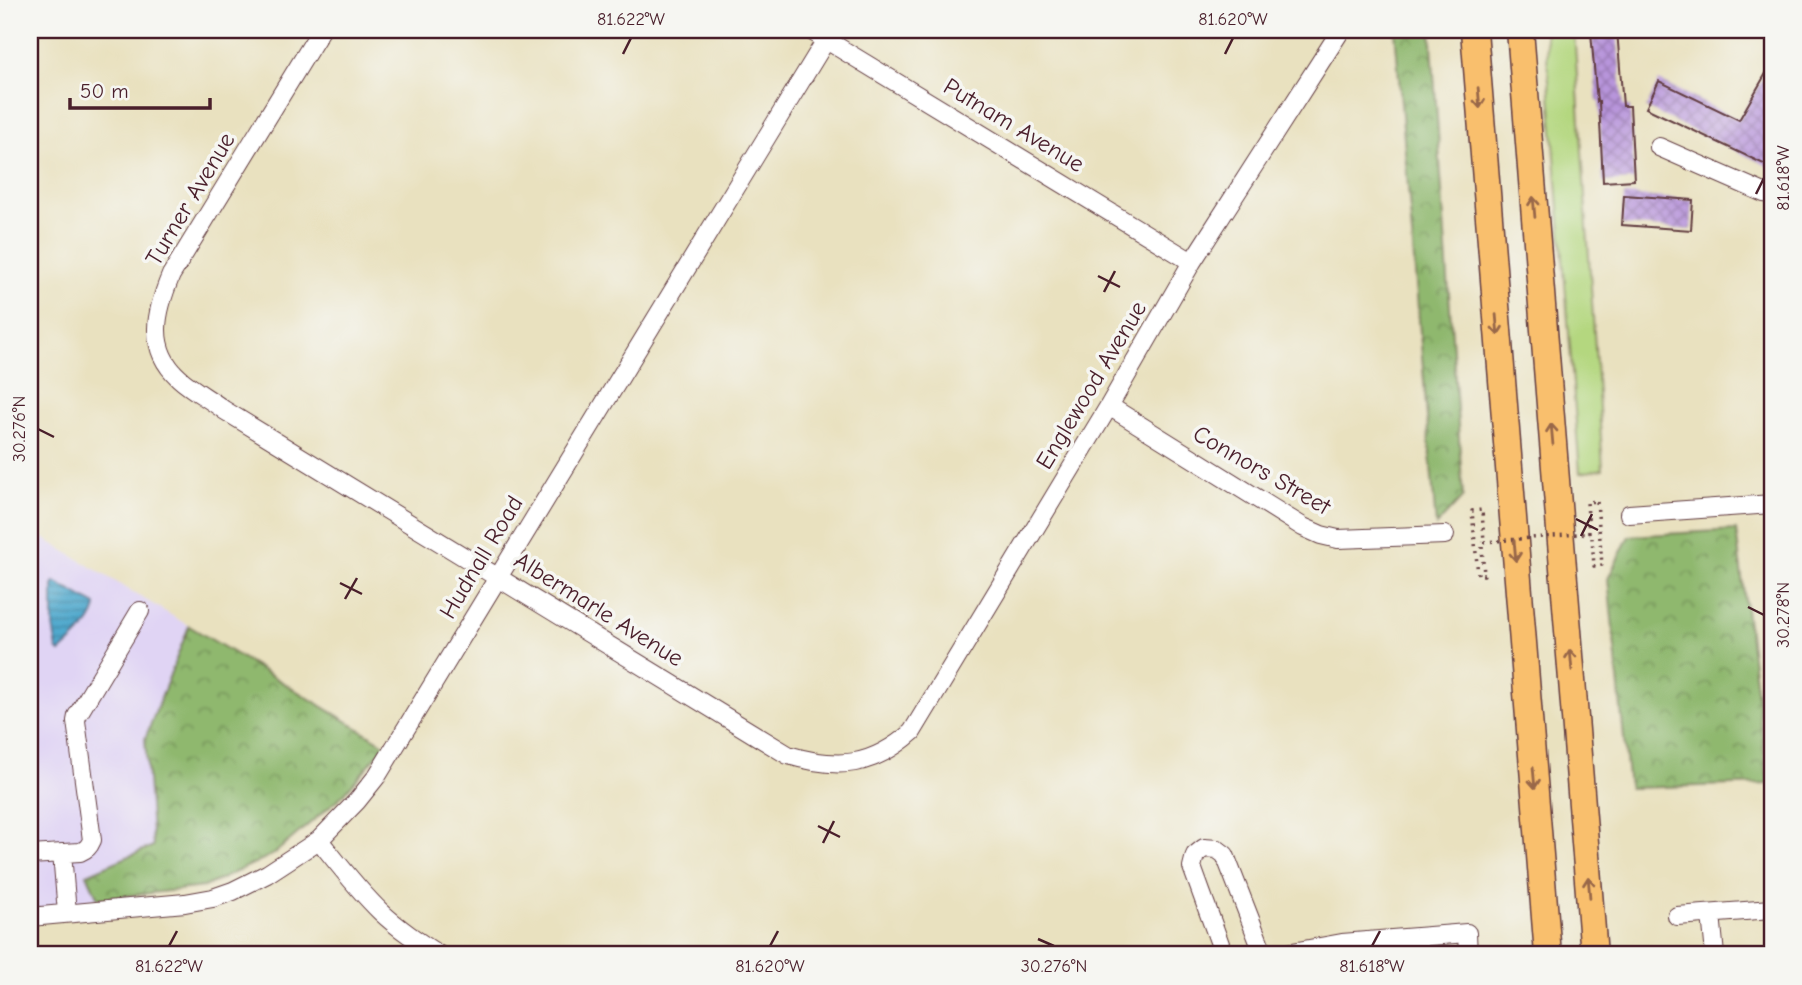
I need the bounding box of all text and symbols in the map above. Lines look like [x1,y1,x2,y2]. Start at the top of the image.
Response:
text: 81.622°W [597,9,665,30]
text: 81.620°W [1198,9,1268,30]
scale bar [70,66,210,110]
street label: Putnam Avenue [939,72,1089,178]
text: 50 m [80,79,129,103]
one-way arrow [1473,86,1486,109]
street label: Turner Avenue [139,127,241,271]
text: 81.618°W [1773,145,1794,211]
one-way arrow [1527,196,1540,219]
street label: Englewood Avenue [1030,296,1152,474]
one-way arrow [1491,313,1504,335]
text: 30.276°N [9,396,30,462]
street label: Connors Street [1188,419,1337,521]
one-way arrow [1545,423,1558,445]
street label: Hudnall Road [433,490,529,624]
one-way arrow [1509,540,1522,562]
street label: Albermarle Avenue [509,546,689,672]
text: 30.278°N [1773,582,1794,648]
one-way arrow [1564,650,1577,672]
one-way arrow [1528,766,1541,789]
one-way arrow [1582,876,1595,899]
text: 81.622°W [135,956,203,977]
text: 81.620°W [735,956,805,977]
text: 30.276°N [1021,956,1087,977]
text: 81.618°W [1339,956,1405,977]

